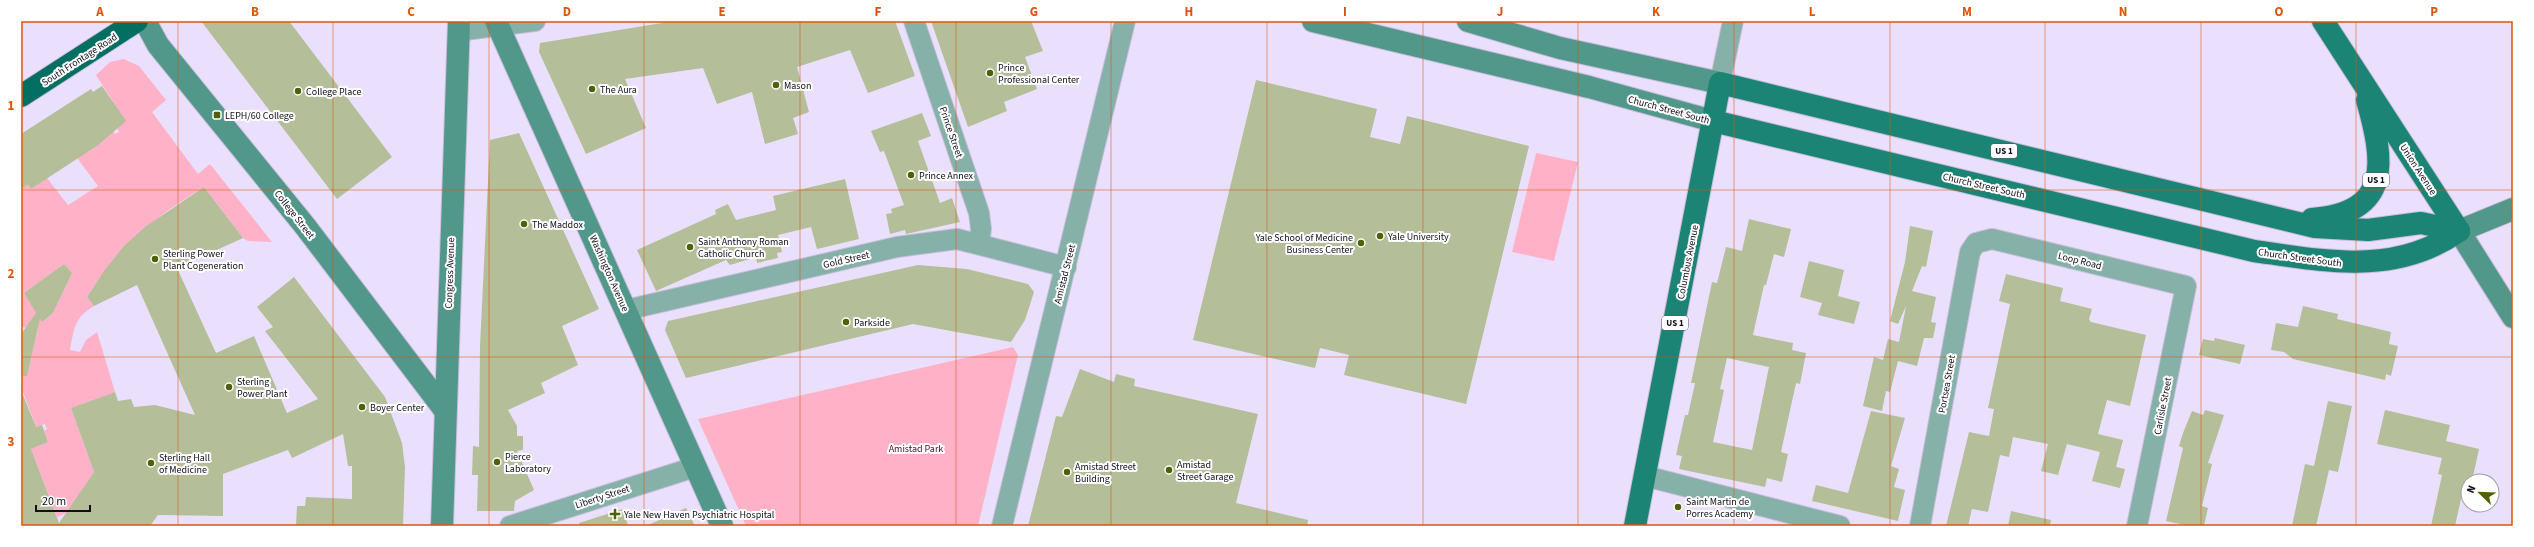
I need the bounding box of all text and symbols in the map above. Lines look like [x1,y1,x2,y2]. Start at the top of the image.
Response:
text: A [95,3,104,21]
text: B [251,3,259,21]
text: C [407,3,415,21]
text: D [563,3,571,21]
text: E [718,3,726,21]
text: F [875,3,882,21]
text: G [1030,3,1038,21]
text: H [1185,3,1193,21]
text: I [1343,3,1347,21]
text: J [1497,3,1503,21]
text: K [1652,3,1661,21]
text: L [1809,3,1816,21]
text: M [1962,3,1972,21]
text: N [2119,3,2127,21]
text: O [2275,3,2284,21]
text: P [2430,3,2438,21]
street label: South Frontage Road [39,30,120,90]
place label: Prince Professional Center [998,61,1080,87]
marker: Prince Professional Center [985,68,995,78]
place label: Mason [784,79,811,93]
marker: Mason [771,80,781,90]
place label: The Aura [600,83,637,97]
marker: The Aura [587,84,597,94]
place label: College Place [306,85,362,99]
marker: College Place [293,86,303,96]
street label: Church Street South [1626,92,1711,128]
text: 1 [8,97,15,115]
street label: Prince Street [936,105,967,160]
place label: LEPH/60 College [225,109,294,123]
marker: LEPH/60 College [212,110,222,120]
street label: Union Avenue [2396,141,2440,198]
road number: US 1 [1991,144,2017,158]
place label: Prince Annex [919,169,974,183]
marker: Prince Annex [906,170,916,180]
street label: Church Street South [1941,170,2026,202]
road number: US 1 [2363,173,2389,187]
street label: College Street [271,187,318,242]
place label: The Maddox [532,218,583,232]
marker: The Maddox [519,219,529,229]
street label: Columbus Avenue [1674,224,1702,301]
place label: Yale University [1387,230,1449,244]
place label: Yale School of Medicine Business Center [1255,231,1354,257]
marker: Yale University [1375,231,1385,241]
street label: Washington Avenue [586,233,632,314]
place label: Saint Anthony Roman Catholic Church [698,235,789,261]
street label: Congress Avenue [442,237,458,309]
marker: Yale School of Medicine Business Center [1356,238,1366,248]
marker: Saint Anthony Roman Catholic Church [685,242,695,252]
street label: Amistad Street [1051,242,1079,306]
street label: Church Street South [2257,245,2342,271]
place label: Sterling Power Plant Cogeneration [163,247,243,273]
street label: Gold Street [822,248,871,272]
street label: Loop Road [2056,249,2103,273]
marker: Sterling Power Plant Cogeneration [150,254,160,264]
text: 2 [8,265,15,283]
place label: Parkside [854,316,890,330]
road number: US 1 [1662,316,1688,330]
marker: Parkside [841,317,851,327]
street label: Portsea Street [1935,353,1959,414]
place label: Sterling Power Plant [237,375,288,401]
street label: Carlisle Street [2151,376,2176,436]
marker: Sterling Power Plant [224,382,234,392]
place label: Boyer Center [370,401,425,415]
marker: Boyer Center [357,402,367,412]
text: 3 [8,433,15,451]
park label: Amistad Park [889,442,943,456]
place label: Pierce Laboratory [505,450,551,476]
place label: Sterling Hall of Medicine [159,451,210,477]
marker: Pierce Laboratory [492,457,502,467]
marker: Sterling Hall of Medicine [146,458,156,468]
place label: Amistad Street Garage [1177,458,1233,484]
place label: Amistad Street Building [1075,460,1137,486]
marker: Amistad Street Garage [1164,465,1174,475]
marker: Amistad Street Building [1062,467,1072,477]
north arrow [2460,473,2500,513]
street label: Liberty Street [573,481,632,512]
text: N [2463,483,2480,496]
scale bar [36,487,90,513]
text: 20 m [42,493,66,510]
place label: Saint Martin de Porres Academy [1686,495,1754,521]
marker: Saint Martin de Porres Academy [1673,502,1683,512]
marker: Yale New Haven Psychiatric Hospital [609,508,621,520]
place label: Yale New Haven Psychiatric Hospital [623,508,775,522]

